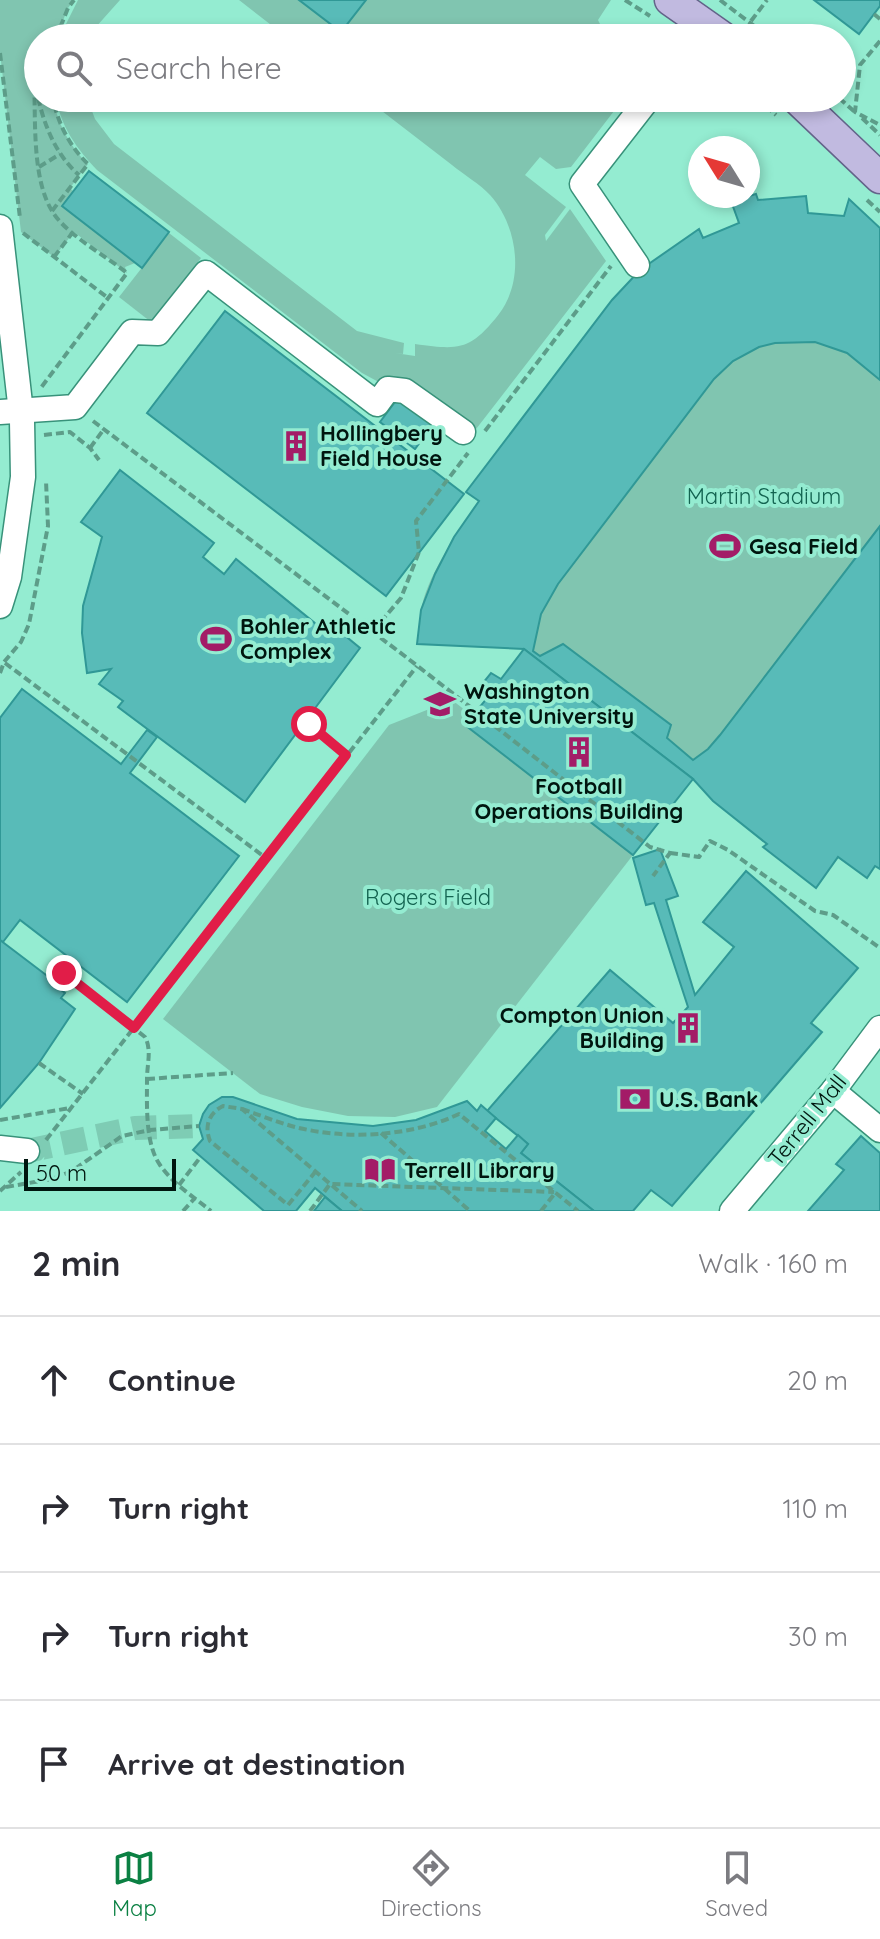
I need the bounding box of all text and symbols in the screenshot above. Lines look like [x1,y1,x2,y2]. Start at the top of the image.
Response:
search box [24,24,856,112]
icon: search [52,46,96,90]
text: Search here [116,49,282,87]
north arrow [688,136,760,208]
place label: Hollingbery Field House [320,419,443,472]
building icon: Hollingbery Field House [279,429,313,463]
park label: Martin Stadium [687,482,841,510]
sports icon: Gesa Field [708,529,742,563]
place label: Gesa Field [749,532,858,560]
place label: Bohler Athletic Complex [240,612,396,665]
sports icon: Bohler Athletic Complex [199,622,233,656]
place label: Washington State University [464,677,634,730]
school or university icon: Washington State University [423,687,457,721]
route start [291,706,327,742]
building icon: Football Operations Building [562,735,596,769]
place label: Football Operations Building [475,772,683,825]
park label: Rogers Field [365,883,491,911]
route end [46,955,82,991]
place label: Compton Union Building [500,1001,664,1054]
building icon: Compton Union Building [671,1011,705,1045]
street label: Terrell Mall [762,1069,852,1171]
bank icon: U.S. Bank [618,1082,652,1116]
place label: U.S. Bank [659,1085,759,1113]
library icon: Terrell Library [363,1153,397,1187]
scale bar [24,1155,176,1191]
place label: Terrell Library [404,1156,555,1184]
text: 50 m [36,1159,87,1187]
text: 2 min [32,1242,121,1285]
text: Walk · 160 m [698,1247,848,1280]
icon: ahead [32,1358,76,1402]
text: Continue [108,1361,236,1399]
text: 20 m [787,1364,848,1397]
icon: right [32,1486,76,1530]
text: Turn right [108,1489,249,1527]
text: 110 m [782,1492,848,1525]
icon: right [32,1614,76,1658]
text: Turn right [108,1617,249,1655]
text: 30 m [788,1620,848,1653]
icon: arrive [32,1742,76,1786]
text: Arrive at destination [108,1745,406,1783]
tab: Map [112,1846,157,1922]
tab: Directions [381,1846,481,1922]
tab: Saved [705,1846,768,1922]

